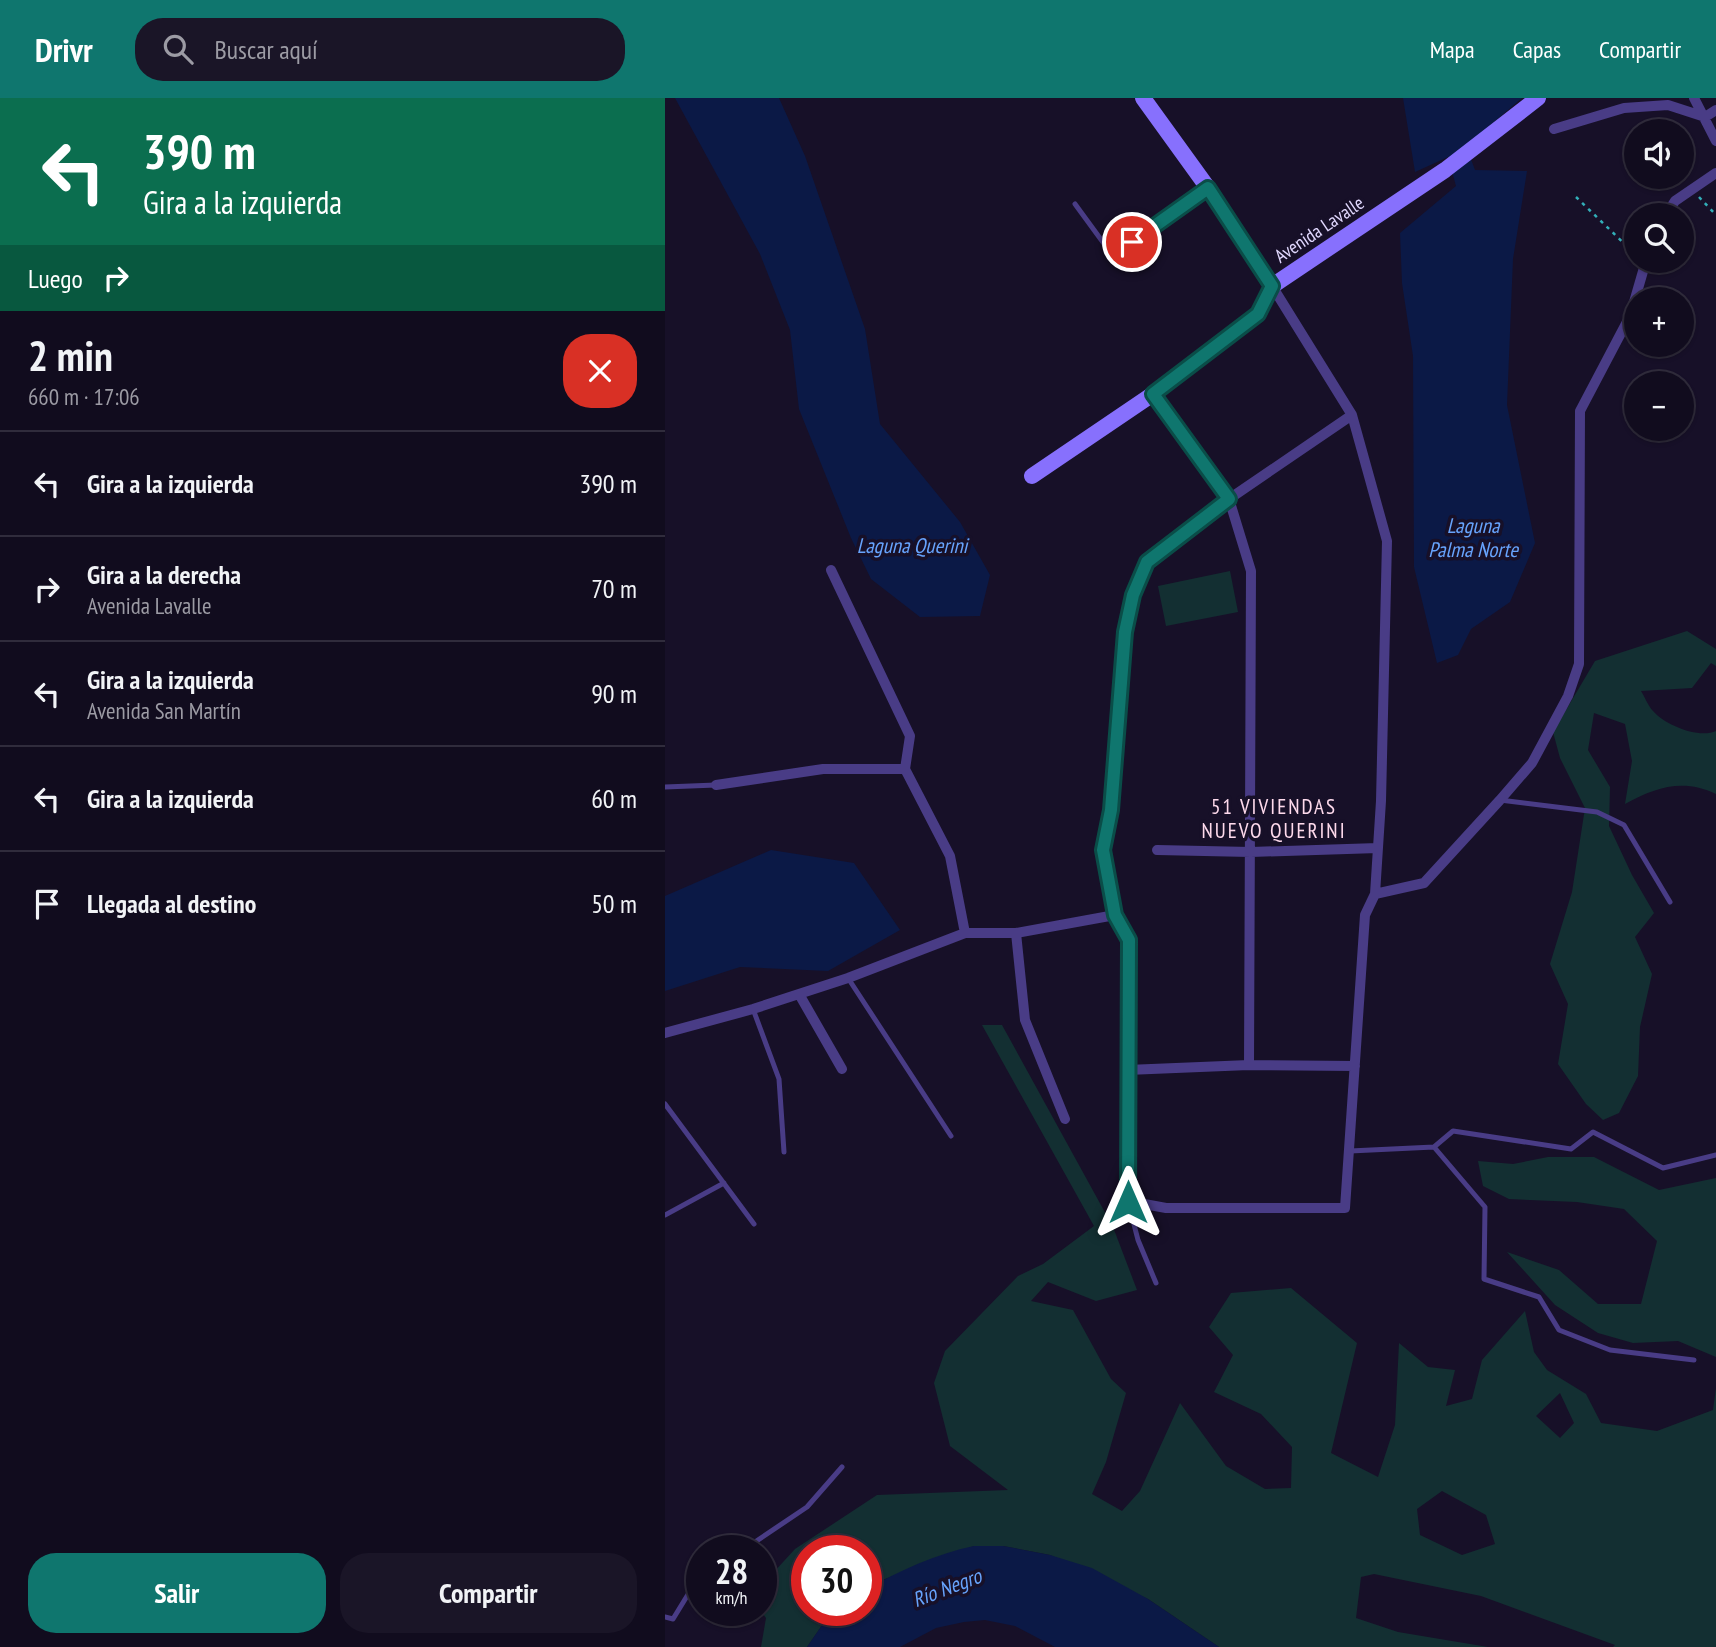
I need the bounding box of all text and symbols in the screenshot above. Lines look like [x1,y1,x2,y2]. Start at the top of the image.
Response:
search box [135,18,625,81]
text: Drivr [35,28,93,71]
icon: search [159,30,197,68]
text: Buscar aquí [215,33,318,66]
text: Mapa [1430,34,1475,65]
text: Capas [1513,34,1561,65]
text: Compartir [1599,34,1681,65]
text: 390 m [143,119,256,183]
map controls [1624,119,1694,441]
button: sound [1624,119,1694,189]
icon: left [28,126,119,217]
text: Gira a la izquierda [143,181,342,223]
street label: Avenida Lavalle [1270,190,1368,268]
button: search [1624,203,1694,273]
pin [1102,212,1162,272]
icon: arrive [1113,223,1151,261]
icon: right [97,259,135,297]
text: Luego [28,262,83,295]
button: + [1624,287,1694,357]
text: 2 min [28,328,113,383]
button: close [563,334,637,408]
button: − [1624,371,1694,441]
text: 660 m · 17:06 [28,382,140,411]
icon: left [28,465,66,503]
text: Gira a la izquierda [87,467,254,500]
text: 390 m [579,467,637,500]
water label: Laguna Palma Norte [1428,512,1519,563]
water label: Laguna Querini [857,532,970,559]
text: Gira a la derecha [87,558,241,591]
icon: right [28,570,66,608]
text: 70 m [591,572,637,605]
text: Avenida Lavalle [87,591,211,620]
text: Gira a la izquierda [87,663,254,696]
icon: left [28,675,66,713]
text: 90 m [591,677,637,710]
text: Avenida San Martín [87,696,241,725]
icon: left [28,780,66,818]
text: Gira a la izquierda [87,782,254,815]
text: 60 m [591,782,637,815]
district label: 51 VIVIENDAS NUEVO QUERINI [1201,793,1347,844]
icon: arrive [28,885,66,923]
text: Llegada al destino [87,887,256,920]
text: 50 m [591,887,637,920]
position arrow [1091,1165,1165,1239]
speed limit sign: 30 [791,1535,882,1626]
text: 28 [715,1548,748,1594]
button: Salir [28,1553,326,1633]
button: Compartir [340,1553,637,1633]
water label: Río Negro [908,1561,987,1613]
text: km/h [716,1586,747,1609]

